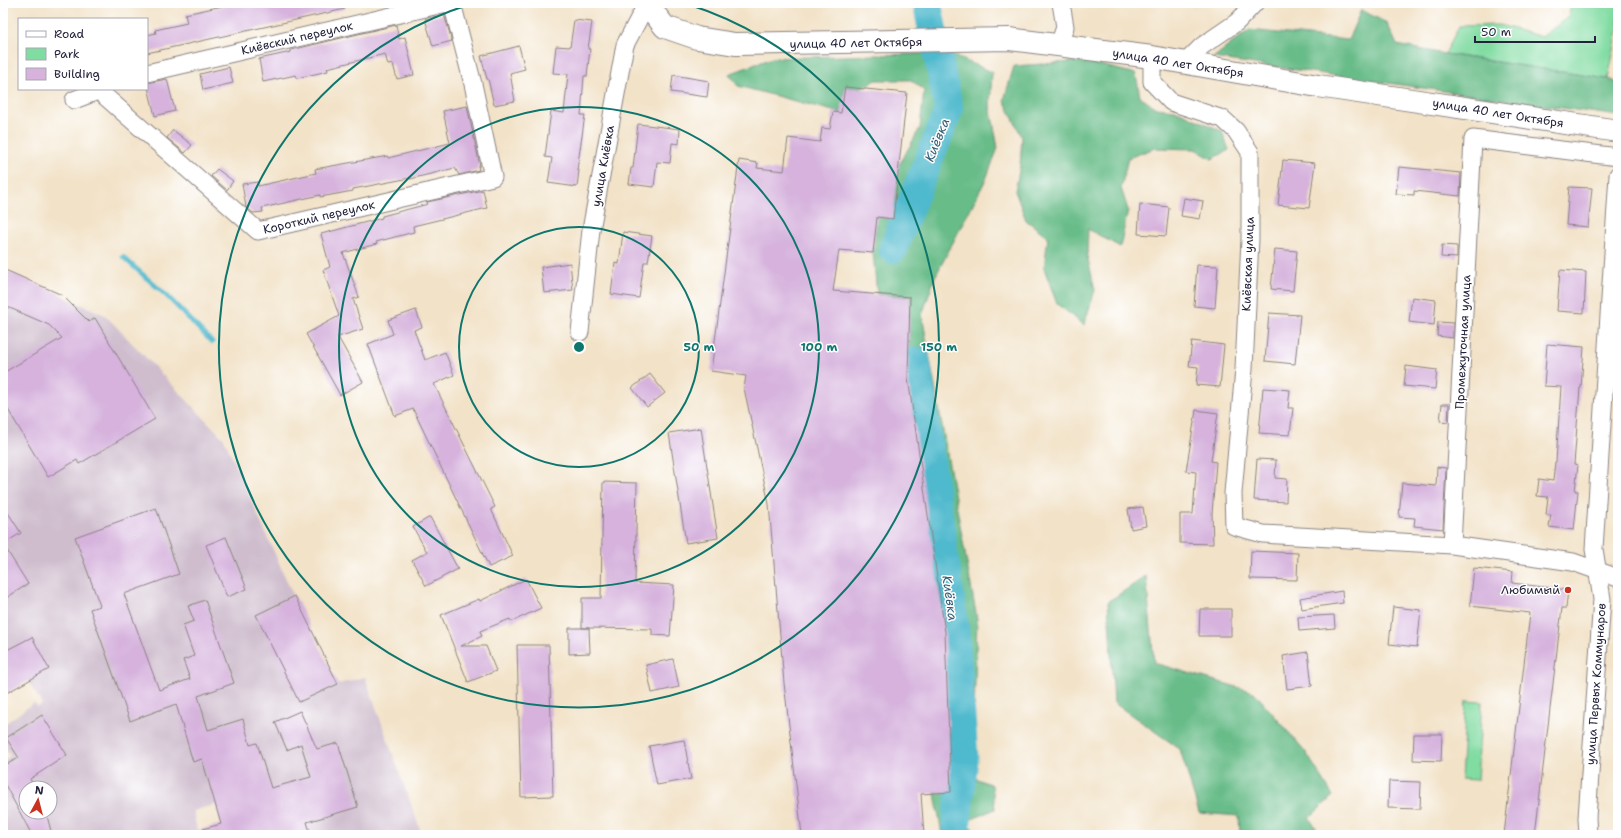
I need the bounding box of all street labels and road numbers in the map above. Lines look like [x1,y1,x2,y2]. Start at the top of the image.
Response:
street label: Киёвский переулок [240,17,355,59]
street label: улица 40 лет Октября [790,34,922,52]
street label: улица 40 лет Октября [1111,45,1245,81]
street label: улица 40 лет Октября [1431,95,1565,131]
street label: улица Киёвка [588,124,618,208]
street label: Короткий переулок [262,196,377,238]
street label: Киёвская улица [1238,216,1258,312]
street label: Промежуточная улица [1451,274,1475,410]
street label: улица Первых Коммунаров [1582,602,1610,766]

